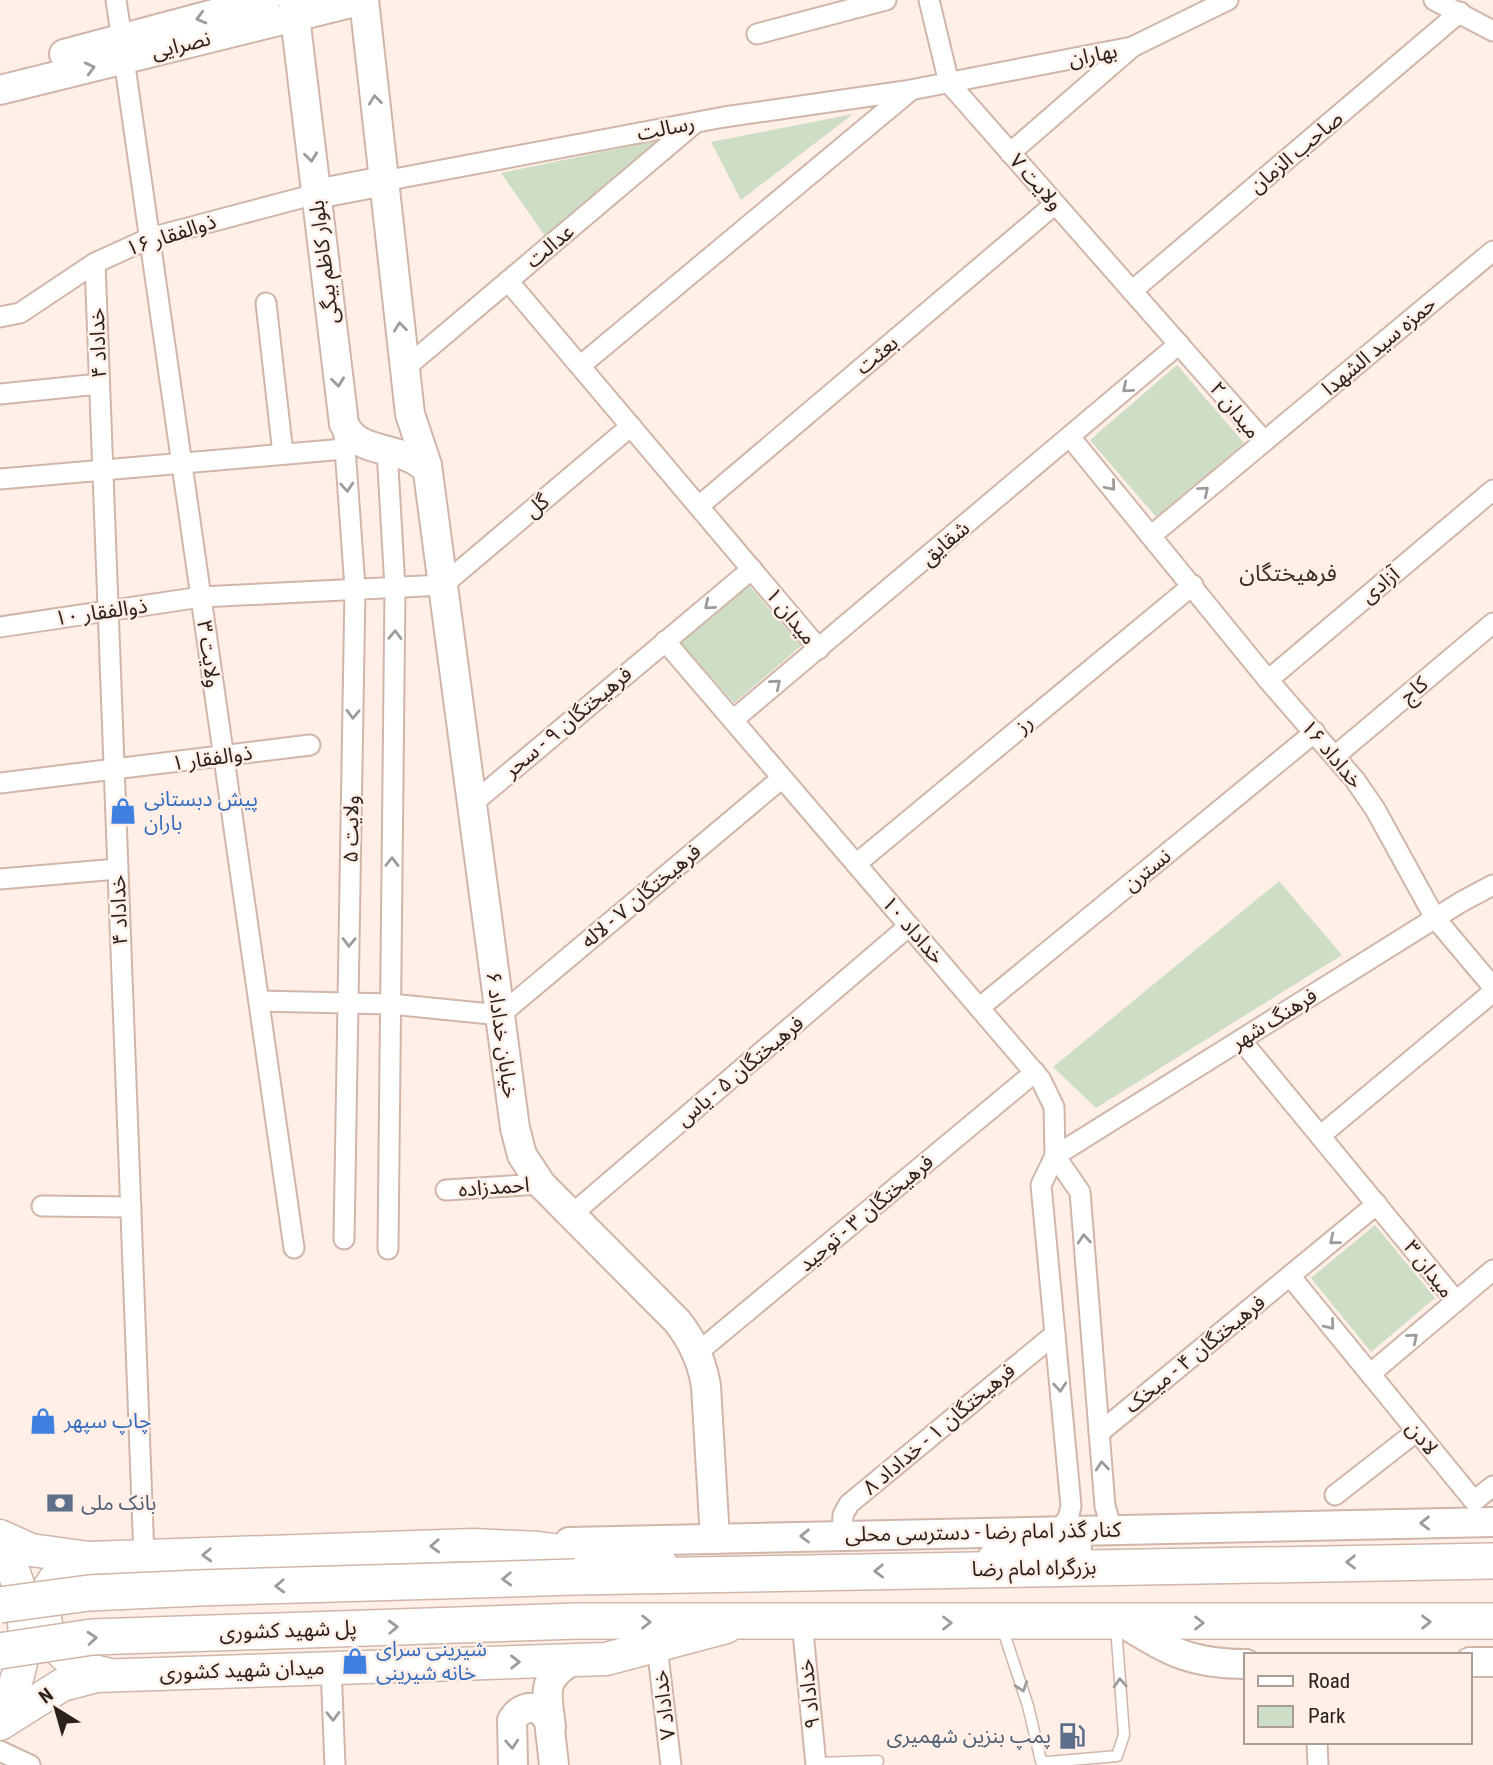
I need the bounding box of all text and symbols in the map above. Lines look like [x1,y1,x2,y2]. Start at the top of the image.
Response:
one-way arrow [195,10,207,24]
street label: نصرایی [149,26,213,64]
street label: بهاران [1067,39,1119,71]
one-way arrow [84,62,96,76]
one-way arrow [367,95,382,106]
street label: صاحب الزمان [1244,106,1348,198]
street label: رسالت [635,111,697,145]
street label: ولایت ۷ [1004,149,1068,215]
one-way arrow [304,151,319,162]
street label: بلوار کاظم بیگی [304,198,346,325]
street label: ذوالفقار ۱۶ [123,209,219,261]
street label: عدالت [521,219,579,273]
street label: حمزه سید الشهدا [1317,292,1441,400]
street label: خداداد ۴ [85,307,111,379]
one-way arrow [392,321,407,332]
street label: بعثت [851,331,903,379]
one-way arrow [331,377,346,388]
street label: میدان ۲ [1205,377,1265,443]
one-way arrow [1122,380,1135,393]
one-way arrow [1103,477,1115,490]
one-way arrow [339,482,354,493]
one-way arrow [1196,487,1209,499]
street label: گل [520,489,554,523]
street label: شقایق [916,516,975,571]
district label: فرهیختگان [1239,560,1337,587]
street label: آزادی [1356,561,1405,608]
street label: میدان ۱ [761,583,821,649]
street label: ذوالفقار ۱۰ [53,594,149,630]
one-way arrow [704,597,717,609]
street label: ولایت ۳ [192,619,226,689]
one-way arrow [387,629,403,639]
street label: فرهیختگان ۹ - سحر [499,662,637,783]
street label: کاج [1395,672,1435,711]
one-way arrow [769,680,781,693]
one-way arrow [345,709,360,720]
street label: رز [1010,710,1038,739]
street label: خداداد ۱۶ [1296,715,1368,793]
street label: ذوالفقار ۱ [170,740,254,776]
place label: پیش دبستانی باران [144,787,258,835]
street label: ولایت ۵ [338,795,364,863]
shop icon: پیش دبستانی باران [108,796,138,826]
street label: فرهیختگان ۷ - لاله [576,839,706,953]
street label: نسترن [1118,844,1176,896]
one-way arrow [384,856,400,867]
street label: خداداد ۴ [106,874,132,946]
street label: خداداد ۱۰ [877,891,949,969]
one-way arrow [341,937,357,948]
street label: خیابان خداداد ۶ [481,970,523,1100]
street label: فرهنگ شهر [1226,983,1321,1055]
street label: فرهیختگان ۵ - یاس [672,1011,808,1131]
street label: فرهیختگان ۳ - توحید [794,1150,938,1276]
street label: احمدزاده [458,1173,530,1201]
one-way arrow [1329,1232,1342,1244]
one-way arrow [1077,1233,1092,1244]
street label: میدان ۳ [1399,1236,1459,1302]
street label: فرهیختگان ۴ - میخک [1120,1290,1270,1418]
one-way arrow [1322,1317,1334,1330]
one-way arrow [1405,1334,1418,1346]
street label: فرهیختگان ۱ - خداداد ۸ [858,1358,1020,1500]
one-way arrow [1052,1381,1067,1392]
shop icon: چاپ سپهر [28,1406,58,1436]
place label: چاپ سپهر [63,1409,151,1435]
street label: لادن [1401,1416,1443,1460]
one-way arrow [1095,1460,1110,1471]
bank icon: بانک ملی [45,1488,75,1518]
place label: بانک ملی [81,1491,156,1515]
one-way arrow [1419,1515,1430,1531]
street label: کنار گذر امام رضا - دسترسی محلی [845,1518,1122,1550]
one-way arrow [800,1529,811,1544]
one-way arrow [429,1538,440,1554]
one-way arrow [202,1547,213,1562]
one-way arrow [1346,1554,1356,1570]
street label: بزرگراه امام رضا [971,1555,1097,1585]
one-way arrow [873,1563,884,1579]
one-way arrow [501,1571,512,1587]
one-way arrow [274,1578,285,1593]
one-way arrow [641,1614,652,1630]
one-way arrow [1422,1614,1432,1630]
one-way arrow [942,1615,953,1630]
one-way arrow [1194,1615,1205,1631]
street label: پل شهید کشوری [219,1616,357,1646]
one-way arrow [388,1619,398,1635]
one-way arrow [87,1631,98,1646]
place label: شیرینی سرای خانه شیرینی [376,1637,487,1685]
shop icon: شیرینی سرای خانه شیرینی [340,1646,370,1676]
legend [1244,1653,1472,1744]
one-way arrow [509,1654,520,1669]
street label: میدان شهید کشوری [159,1655,325,1685]
street label: خداداد ۹ [793,1658,825,1730]
street label: خداداد ۷ [648,1669,680,1741]
text: Road [1308,1669,1350,1693]
north arrow [21,1674,91,1744]
one-way arrow [1112,1677,1127,1688]
one-way arrow [1014,1681,1028,1693]
text: N [35,1683,58,1709]
text: Park [1308,1704,1346,1728]
one-way arrow [325,1711,340,1722]
fuel station icon: پمپ بنزین شهمیری [1057,1721,1087,1751]
place label: پمپ بنزین شهمیری [886,1724,1051,1750]
one-way arrow [504,1739,519,1750]

